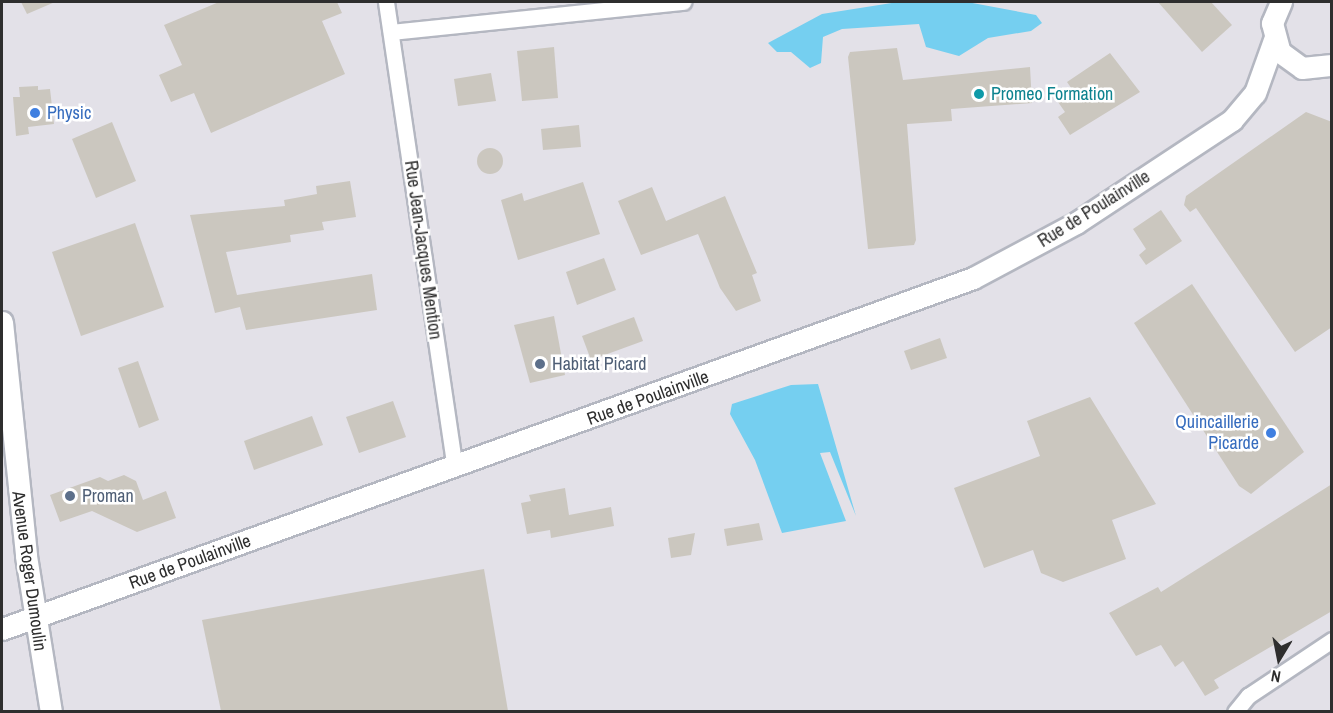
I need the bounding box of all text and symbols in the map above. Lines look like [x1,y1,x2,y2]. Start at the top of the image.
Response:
place label: Promeo Formation [991,83,1113,105]
marker: Promeo Formation [972,87,986,101]
place label: Physic [47,102,91,124]
marker: Physic [28,106,42,120]
street label: Rue Jean-Jacques Mention [400,159,446,341]
street label: Rue de Poulainville [1034,166,1154,252]
place label: Habitat Picard [552,353,646,375]
marker: Habitat Picard [533,357,547,371]
street label: Rue de Poulainville [584,366,712,430]
place label: Quincaillerie Picarde [1175,412,1259,454]
marker: Quincaillerie Picarde [1264,426,1278,440]
place label: Proman [82,485,134,507]
marker: Proman [63,489,77,503]
street label: Avenue Roger Dumoulin [7,490,51,652]
street label: Rue de Poulainville [126,530,254,594]
north arrow [1249,629,1309,689]
text: N [1269,665,1282,688]

